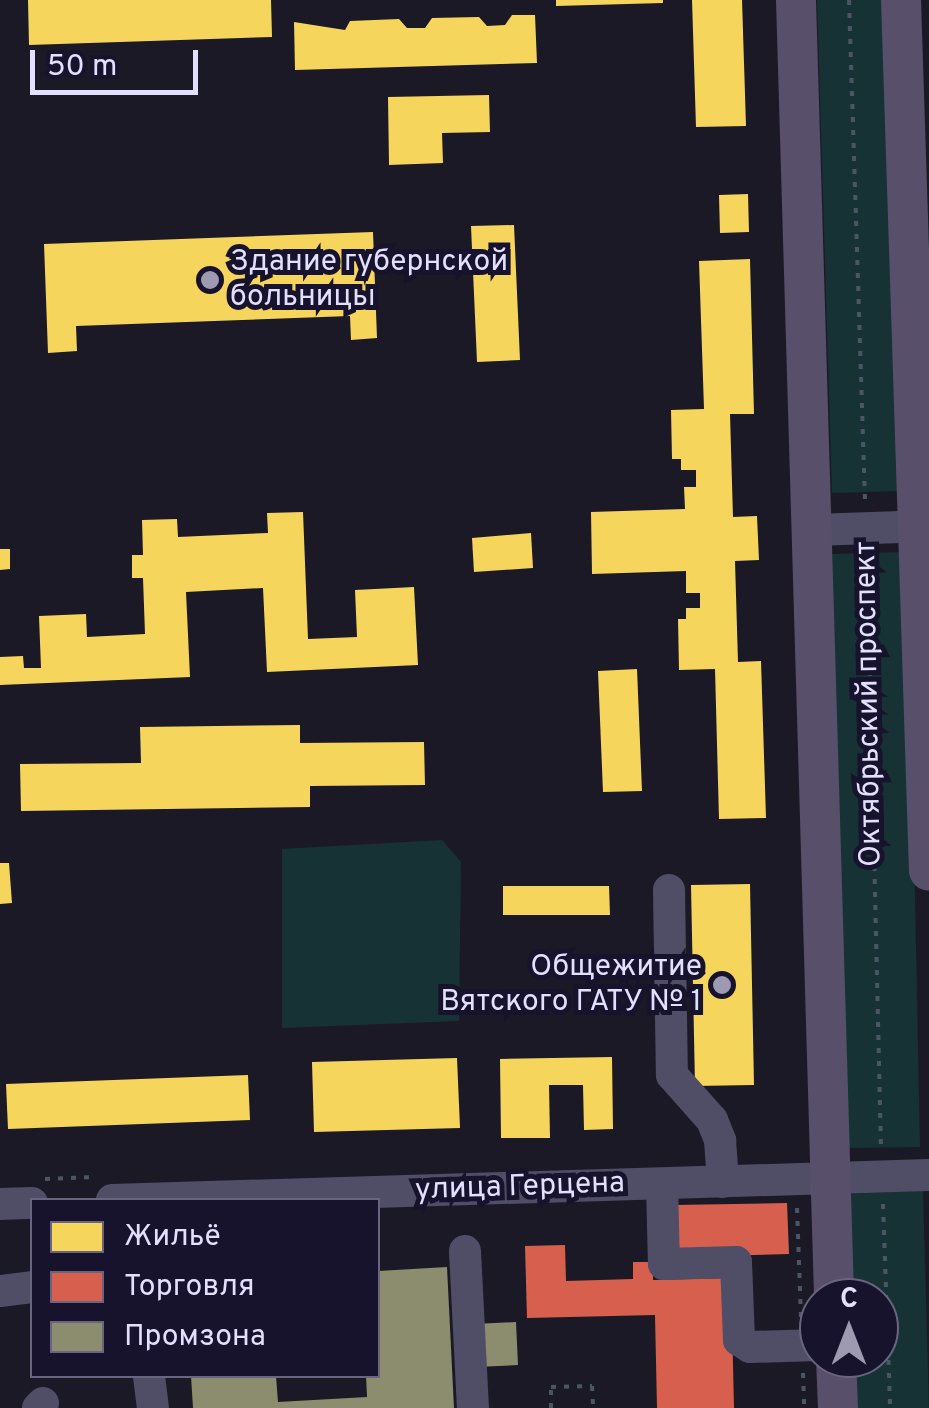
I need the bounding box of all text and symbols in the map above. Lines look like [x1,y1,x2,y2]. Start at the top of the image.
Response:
scale bar [35,30,202,92]
text: 50 m [47,49,117,86]
place label: Здание губернской больницы [230,245,508,316]
marker: Здание губернской больницы [199,269,221,291]
street label: Октябрьский проспект [849,541,891,867]
place label: Общежитие Вятского ГАТУ № 1 [439,950,702,1020]
marker: Общежитие Вятского ГАТУ № 1 [711,974,733,996]
street label: улица Герцена [414,1166,626,1210]
legend [30,1198,380,1378]
text: Жильё [124,1219,221,1256]
text: Торговля [124,1269,255,1306]
north arrow [799,1278,899,1378]
text: С [840,1282,858,1318]
text: Промзона [124,1319,266,1356]

